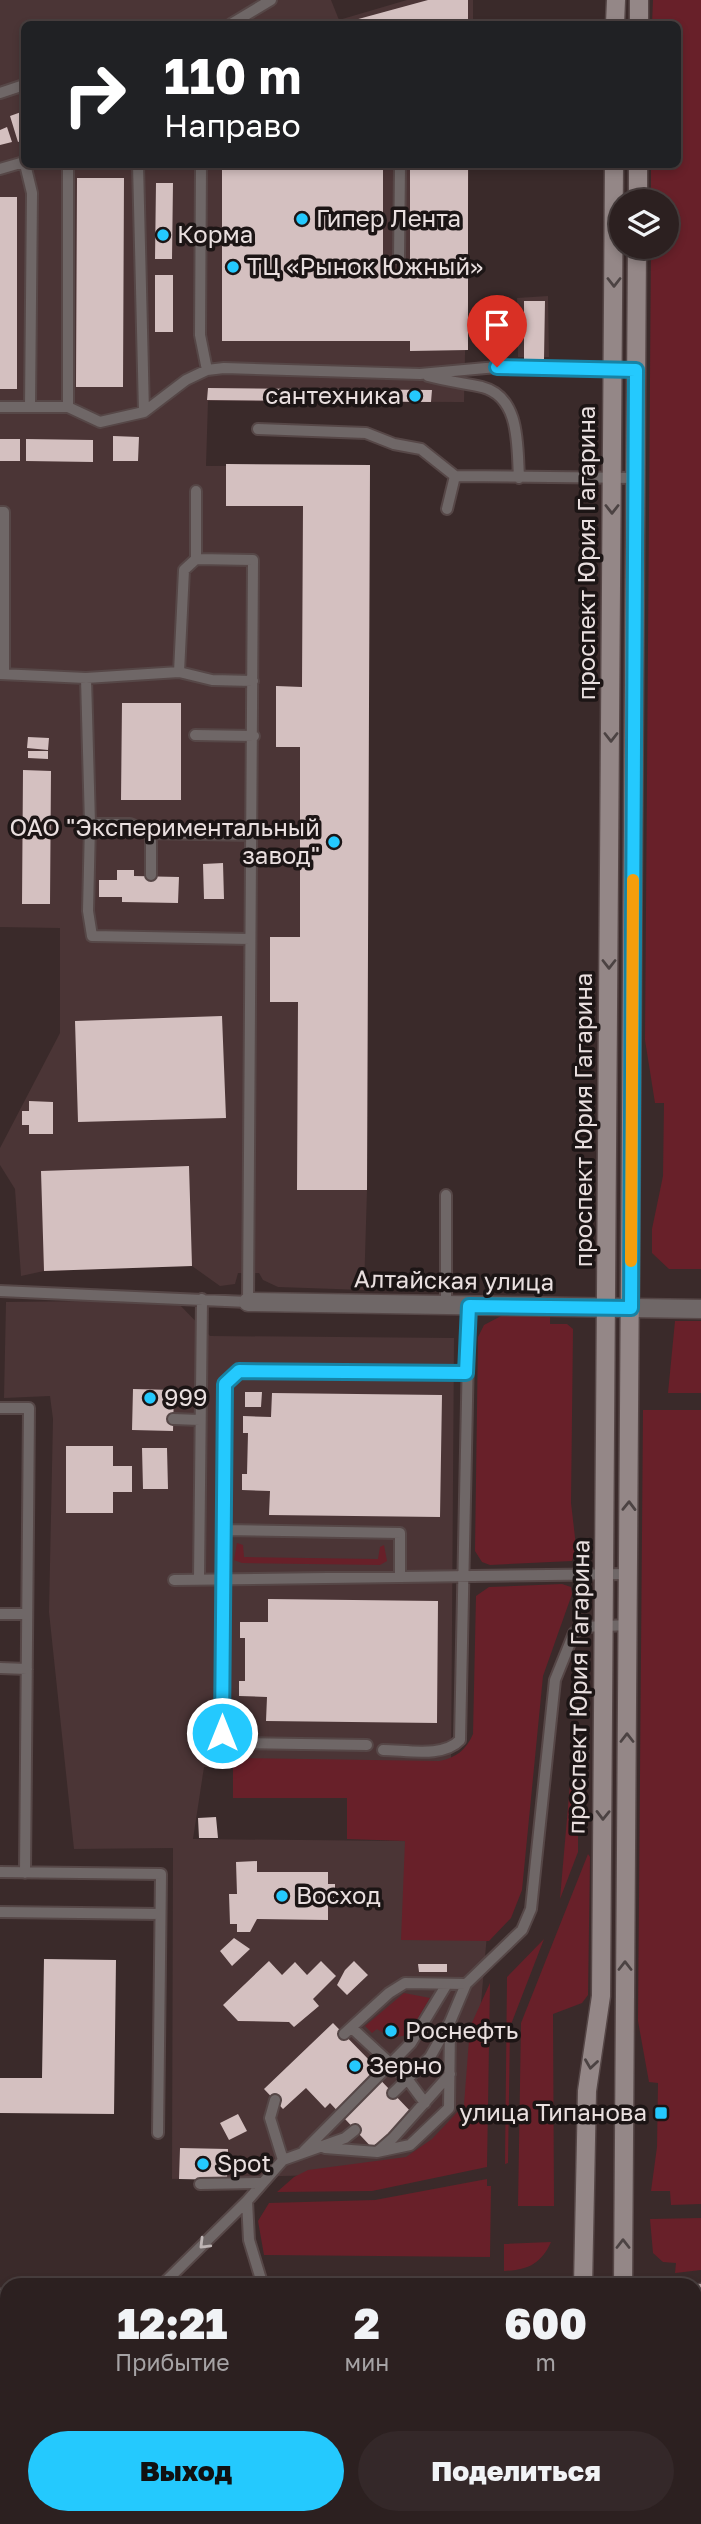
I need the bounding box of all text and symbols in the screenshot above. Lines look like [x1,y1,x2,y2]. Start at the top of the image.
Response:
text: 110 m [164,46,301,105]
icon: right [49,49,140,140]
text: Направо [164,106,301,144]
map controls [609,189,679,259]
button: layers [609,189,679,259]
place label: Гипер Лента [316,203,461,232]
marker: Гипер Лента [294,211,310,227]
place label: Корма [177,219,253,248]
marker: Корма [155,227,171,243]
place label: ТЦ «Рынок Южный» [247,251,483,280]
marker: ТЦ «Рынок Южный» [225,259,241,275]
one-way arrow [606,277,622,287]
pin [467,295,527,367]
icon: arrive [478,306,516,344]
place label: сантехника [265,380,401,409]
marker: сантехника [407,388,423,404]
street label: проспект Юрия Гагарина [571,406,600,700]
one-way arrow [604,504,620,515]
one-way arrow [603,732,619,742]
place label: ОАО "Экспериментальный завод" [9,812,320,869]
marker: ОАО "Экспериментальный завод" [326,834,342,850]
one-way arrow [601,959,617,970]
street label: проспект Юрия Гагарина [568,973,597,1267]
street label: Алтайская улица [354,1263,554,1296]
place label: 999 [164,1382,208,1411]
marker: 999 [142,1390,158,1406]
one-way arrow [621,1500,637,1510]
street label: проспект Юрия Гагарина [560,1539,595,1835]
position arrow [185,1696,259,1770]
one-way arrow [619,1732,635,1743]
one-way arrow [595,1810,610,1821]
place label: Восход [296,1880,381,1909]
marker: Восход [274,1888,290,1904]
one-way arrow [617,1960,633,1970]
place label: Роснефть [405,2015,518,2044]
marker: Роснефть [383,2023,399,2039]
place label: Зерно [369,2050,442,2079]
marker: Зерно [347,2058,363,2074]
one-way arrow [584,2058,599,2070]
place label: улица Типанова [459,2097,647,2126]
marker: улица Типанова [653,2105,669,2121]
place label: Spot [217,2148,271,2177]
marker: Spot [195,2156,211,2172]
one-way arrow [200,2235,213,2248]
one-way arrow [615,2238,631,2249]
text: 12:21 [117,2298,227,2348]
text: 2 [354,2298,380,2348]
text: 600 [504,2298,587,2348]
text: Прибытие [115,2348,230,2376]
text: мин [345,2348,389,2376]
text: m [535,2348,556,2376]
button: Выход [28,2431,344,2511]
button: Поделиться [358,2431,674,2511]

